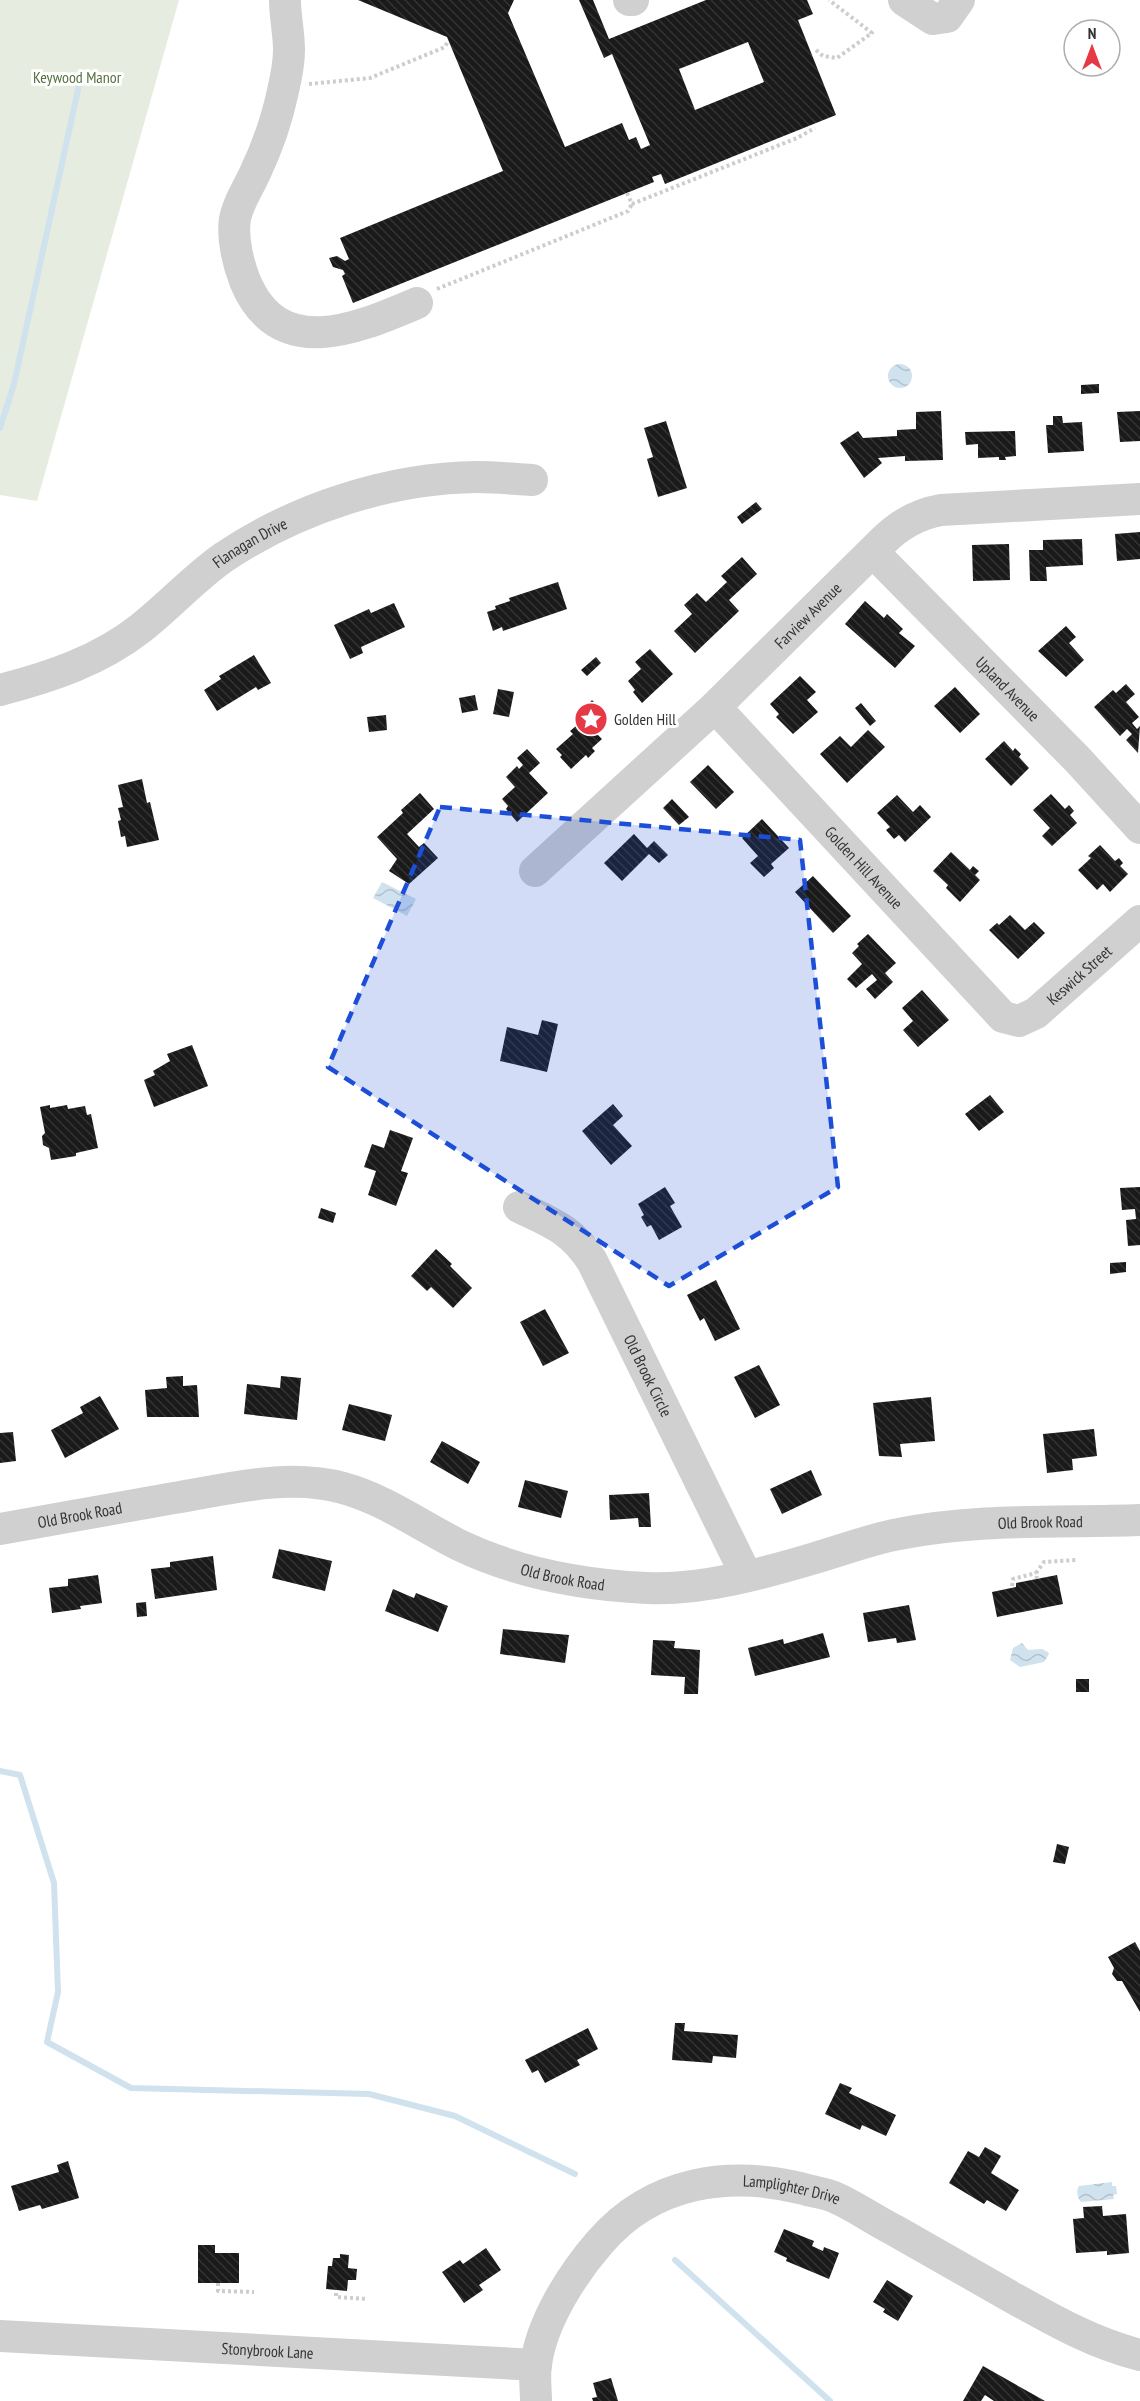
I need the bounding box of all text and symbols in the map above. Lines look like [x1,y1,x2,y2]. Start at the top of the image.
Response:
north arrow [1062,18,1122,78]
text: N [1088,23,1096,43]
park label: Keywood Manor [33,67,122,87]
street label: Flanagan Drive [208,513,290,572]
street label: Farview Avenue [770,578,846,653]
street label: Upland Avenue [972,652,1044,725]
place icon: Golden Hill [573,701,609,737]
place label: Golden Hill [614,709,676,729]
street label: Golden Hill Avenue [821,822,907,913]
street label: Keswick Street [1042,940,1116,1009]
street label: Old Brook Circle [620,1331,677,1420]
street label: Old Brook Road [36,1497,124,1532]
street label: Old Brook Road [997,1511,1083,1533]
street label: Old Brook Road [518,1559,606,1595]
street label: Lamplighter Drive [743,2171,844,2209]
street label: Stonybrook Lane [221,2338,314,2363]

